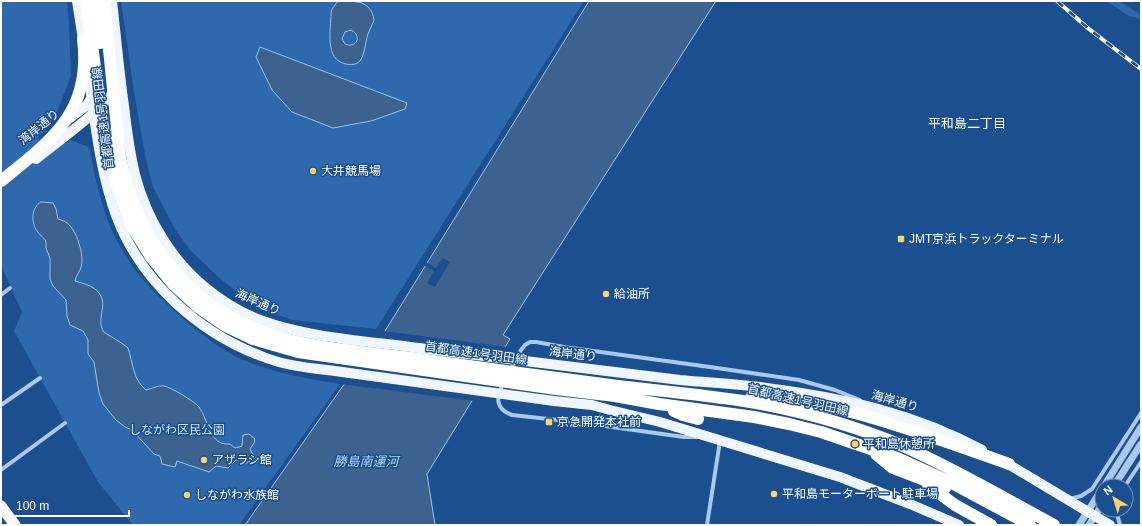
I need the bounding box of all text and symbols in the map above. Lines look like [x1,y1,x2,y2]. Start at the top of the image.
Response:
street label: 首都高速1号羽田線 [90,66,116,170]
street label: 湾岸通り [16,106,62,148]
district label: 平和島二丁目 [928,116,1006,131]
place label: 大井競馬場 [321,164,381,178]
marker: 大井競馬場 [308,166,318,176]
place label: JMT京浜トラックターミナル [909,232,1064,246]
marker: JMT京浜トラックターミナル [896,234,906,244]
street label: 海岸通り [233,286,283,318]
place label: 給油所 [614,287,650,301]
marker: 給油所 [601,289,611,299]
street label: 首都高速1号羽田線 [424,339,528,367]
street label: 海岸通り [548,344,598,364]
street label: 首都高速1号羽田線 [746,382,850,418]
street label: 海岸通り [870,388,920,414]
place label: 京急開発本社前 [557,415,641,429]
marker: 京急開発本社前 [544,417,554,427]
park label: しながわ区民公園 [129,423,225,437]
place label: 平和島休憩所 [863,437,935,451]
marker: 平和島休憩所 [850,439,860,449]
place label: アザラシ館 [212,453,272,467]
water label: 勝島南運河 [333,454,401,469]
marker: アザラシ館 [199,455,209,465]
north arrow [1094,478,1134,518]
text: N [1101,483,1115,497]
place label: 平和島モーターボート駐車場 [782,487,938,501]
place label: しながわ水族館 [195,488,279,502]
marker: 平和島モーターボート駐車場 [769,489,779,499]
marker: しながわ水族館 [182,490,192,500]
scale bar [10,492,129,518]
text: 100 m [16,499,49,513]

